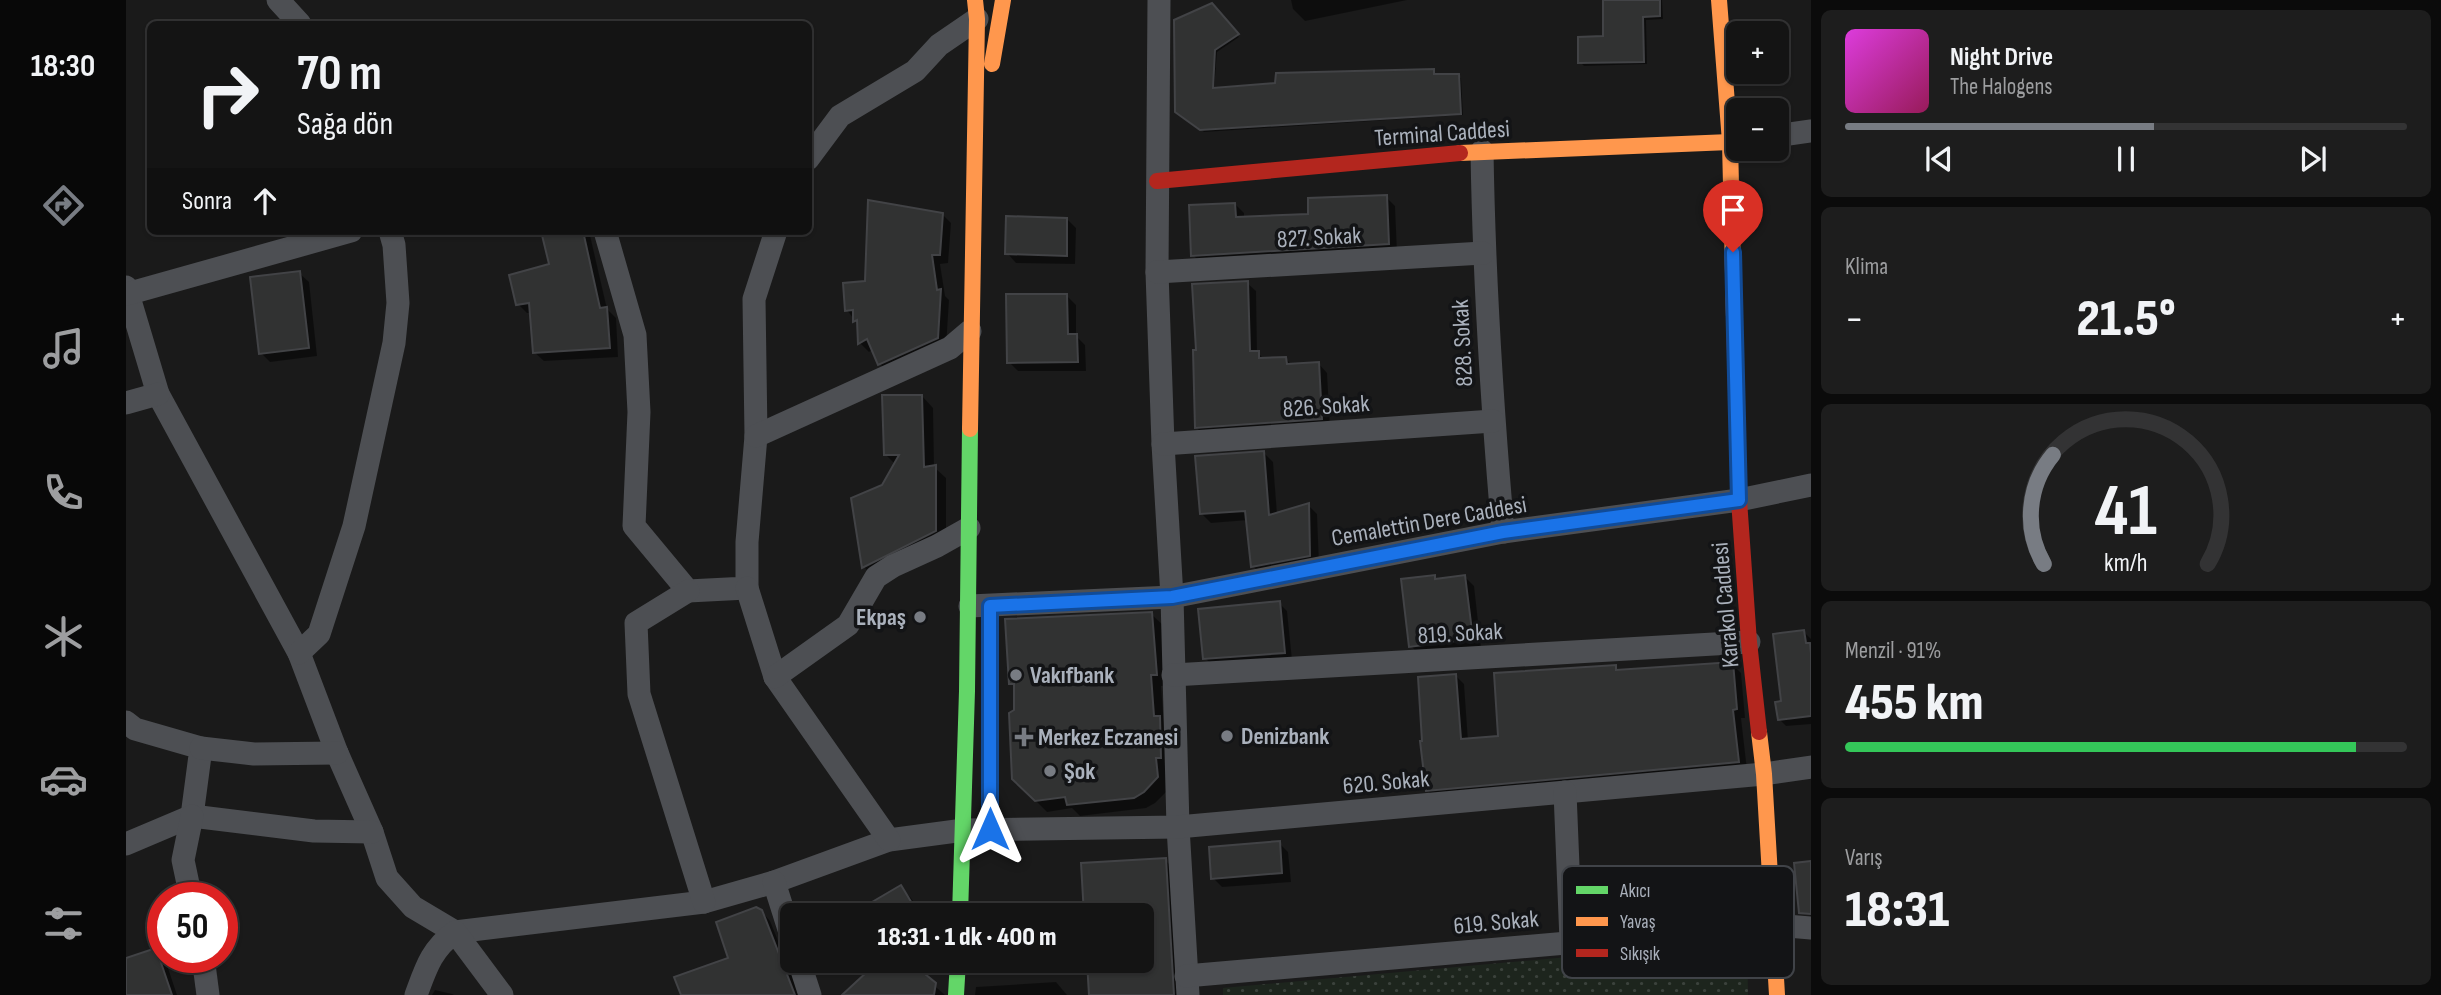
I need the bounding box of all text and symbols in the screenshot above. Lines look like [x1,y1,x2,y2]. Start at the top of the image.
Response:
map controls [1726,21,1789,161]
button: + [1726,21,1789,84]
text: Night Drive [1950,42,2053,73]
text: 70 m [297,45,382,104]
text: 18:30 [31,47,95,86]
icon: right [182,49,273,140]
text: The Halogens [1950,73,2053,101]
button: − [1726,98,1789,161]
text: Sağa dön [297,105,393,144]
street label: Terminal Caddesi [1373,114,1511,153]
icon: previous [1920,140,1958,178]
icon: pause [2107,140,2145,178]
icon: next [2294,140,2332,178]
pin [1703,180,1763,252]
icon: directions [39,181,88,230]
icon: ahead [246,182,284,220]
text: Sonra [182,186,232,217]
icon: arrive [1714,191,1752,229]
street label: 827. Sokak [1276,221,1362,254]
text: Klima [1845,253,1888,281]
text: 21.5° [2076,288,2176,351]
text: − [1845,297,1864,342]
text: + [2388,297,2407,342]
street label: 828. Sokak [1446,299,1479,387]
icon: music [39,324,88,373]
street label: 826. Sokak [1282,389,1370,424]
icon: phone [39,468,88,517]
text: 41 [2095,468,2157,556]
street label: Cemalettin Dere Caddesi [1329,490,1529,553]
street label: Karakol Caddesi [1706,541,1745,669]
text: km/h [2104,547,2148,578]
place label: Ekpaş [856,603,906,632]
marker: Ekpaş [912,609,928,625]
icon: climate [39,612,88,661]
street label: 819. Sokak [1417,617,1503,650]
text: Menzil · 91% [1845,637,1941,665]
place label: Vakıfbank [1030,661,1114,690]
marker: Vakıfbank [1008,667,1024,683]
text: 455 km [1845,672,1984,735]
place label: Denizbank [1241,722,1330,751]
place label: Merkez Eczanesi [1038,723,1178,752]
marker: Denizbank [1219,728,1235,744]
marker: Merkez Eczanesi [1016,729,1032,745]
icon: car [39,755,88,804]
place label: Şok [1064,757,1095,786]
marker: Şok [1042,763,1058,779]
street label: 620. Sokak [1342,764,1431,801]
position arrow [953,792,1027,866]
text: Varış [1845,844,1883,872]
legend [1562,866,1794,978]
text: 18:31 [1845,879,1949,942]
text: Akıcı [1619,880,1650,903]
speed limit sign: 50 [147,882,238,973]
icon: filters [39,899,88,948]
street label: 619. Sokak [1452,904,1540,941]
text: Yavaş [1620,911,1656,934]
text: 18:31 · 1 dk · 400 m [878,922,1056,953]
text: Sıkışık [1620,943,1661,966]

